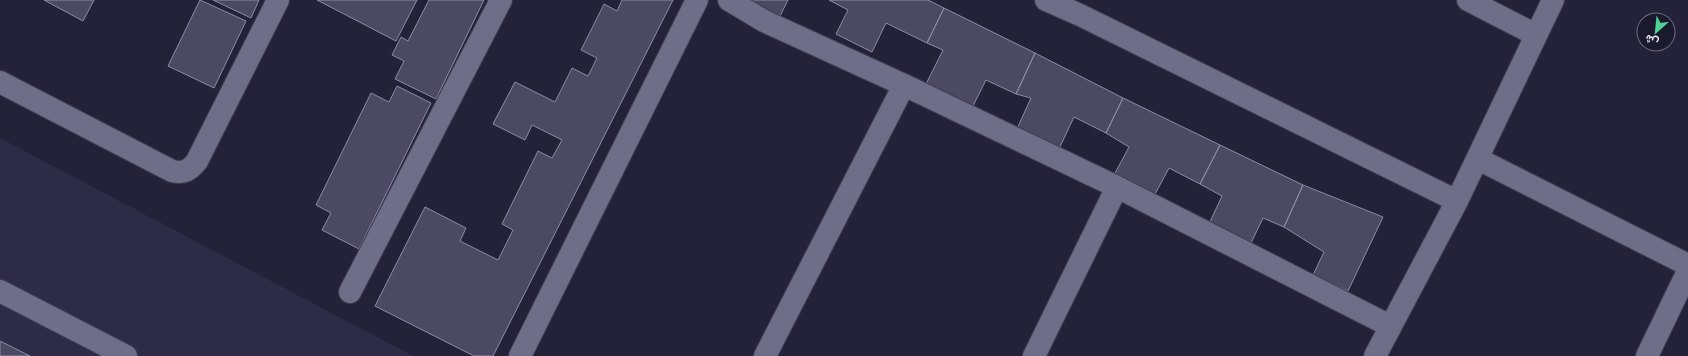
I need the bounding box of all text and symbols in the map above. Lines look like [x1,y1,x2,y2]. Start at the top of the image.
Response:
north arrow [1636,12,1676,52]
text: ش [1643,32,1661,49]

